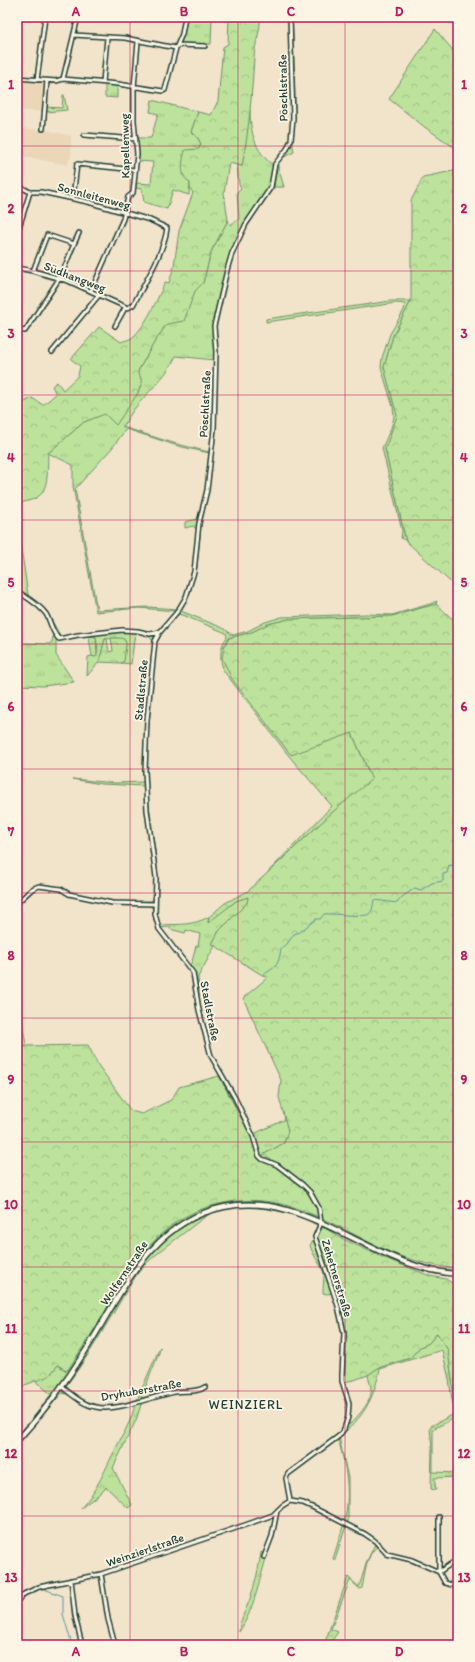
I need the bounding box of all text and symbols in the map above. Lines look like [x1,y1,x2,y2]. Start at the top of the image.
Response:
text: A [71,4,81,19]
text: B [180,4,189,19]
text: C [287,4,296,19]
text: D [395,4,404,19]
street label: Pöschlstraße [275,54,291,122]
text: 1 [8,77,14,92]
text: 1 [461,77,467,92]
street label: Kapellenweg [117,112,133,179]
street label: Sonnleitenweg [56,180,133,213]
text: 2 [8,201,15,216]
text: 2 [461,201,468,216]
street label: Südhangweg [42,259,109,296]
text: 3 [7,326,15,341]
text: 3 [460,326,468,341]
street label: Pöschlstraße [196,370,214,438]
text: 4 [7,450,15,465]
text: 4 [460,450,468,465]
text: 5 [8,575,15,590]
text: 5 [461,575,468,590]
street label: Stadlstraße [131,659,151,721]
text: 6 [8,699,15,714]
text: 6 [461,699,468,714]
text: 7 [7,824,15,839]
text: 7 [460,824,468,839]
text: 8 [7,948,15,963]
text: 8 [460,948,468,963]
street label: Stadlstraße [197,980,223,1042]
text: 9 [8,1072,15,1087]
text: 9 [461,1072,468,1087]
text: 10 [4,1197,18,1212]
text: 10 [457,1197,471,1212]
street label: Zehetnerstraße [319,1237,356,1319]
street label: Wolfernstraße [97,1238,151,1308]
text: 11 [5,1321,17,1336]
text: 11 [458,1321,470,1336]
street label: Dryhuberstraße [100,1376,183,1404]
district label: WEINZIERL [209,1397,283,1412]
text: 12 [5,1446,18,1461]
text: 12 [458,1446,471,1461]
street label: Weinzierlstraße [104,1530,186,1570]
text: 13 [4,1570,18,1585]
text: 13 [457,1570,471,1585]
text: A [71,1644,81,1659]
text: B [180,1644,189,1659]
text: C [287,1644,296,1659]
text: D [395,1644,404,1659]

